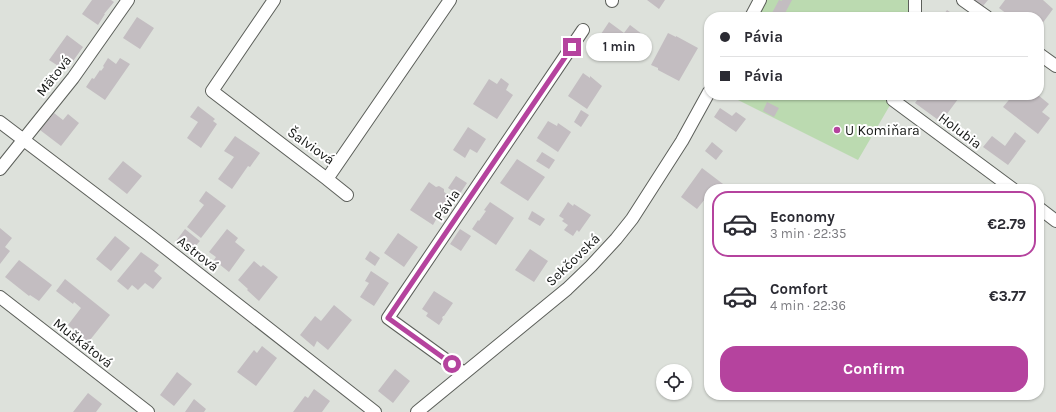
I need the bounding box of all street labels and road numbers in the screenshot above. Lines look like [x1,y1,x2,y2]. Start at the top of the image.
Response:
street label: Mätová [33,52,75,100]
street label: Holubia [935,109,985,153]
street label: Šalviová [284,124,338,168]
street label: Pávia [430,186,464,224]
street label: Sekčovská [542,230,604,290]
street label: Astrová [174,232,222,276]
street label: Muškátová [50,314,116,372]

